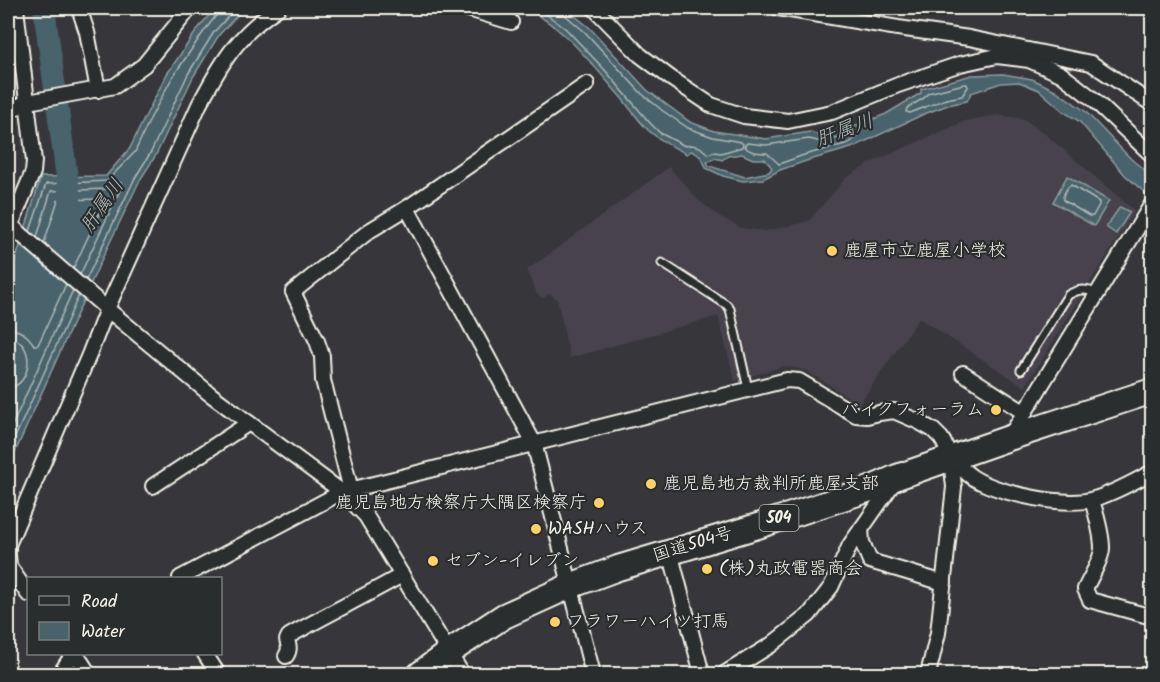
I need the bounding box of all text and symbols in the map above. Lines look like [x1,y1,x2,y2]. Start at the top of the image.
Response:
water label: 肝属川 [811,106,879,156]
water label: 肝属川 [73,172,133,240]
place label: 鹿屋市立鹿屋小学校 [844,237,1006,266]
marker: 鹿屋市立鹿屋小学校 [825,244,839,258]
place label: バイクフォーラム [841,396,984,425]
marker: バイクフォーラム [989,403,1003,417]
place label: 鹿児島地方裁判所鹿屋支部 [663,470,879,499]
marker: 鹿児島地方裁判所鹿屋支部 [644,477,658,491]
place label: 鹿児島地方検察庁大隅区検察庁 [335,489,587,518]
marker: 鹿児島地方検察庁大隅区検察庁 [592,496,606,510]
road number: 504 [760,505,798,531]
place label: WASHハウス [548,515,648,544]
street label: 国道504号 [649,519,737,571]
marker: WASHハウス [529,522,543,536]
place label: セブン-イレブン [445,547,579,576]
marker: セブン-イレブン [426,554,440,568]
place label: (株)丸政電器商会 [719,555,863,584]
marker: (株)丸政電器商会 [700,562,714,576]
legend [27,577,222,655]
text: Road [81,588,118,617]
place label: フラワーハイツ打馬 [567,608,729,637]
marker: フラワーハイツ打馬 [548,615,562,629]
text: Water [81,618,126,647]

